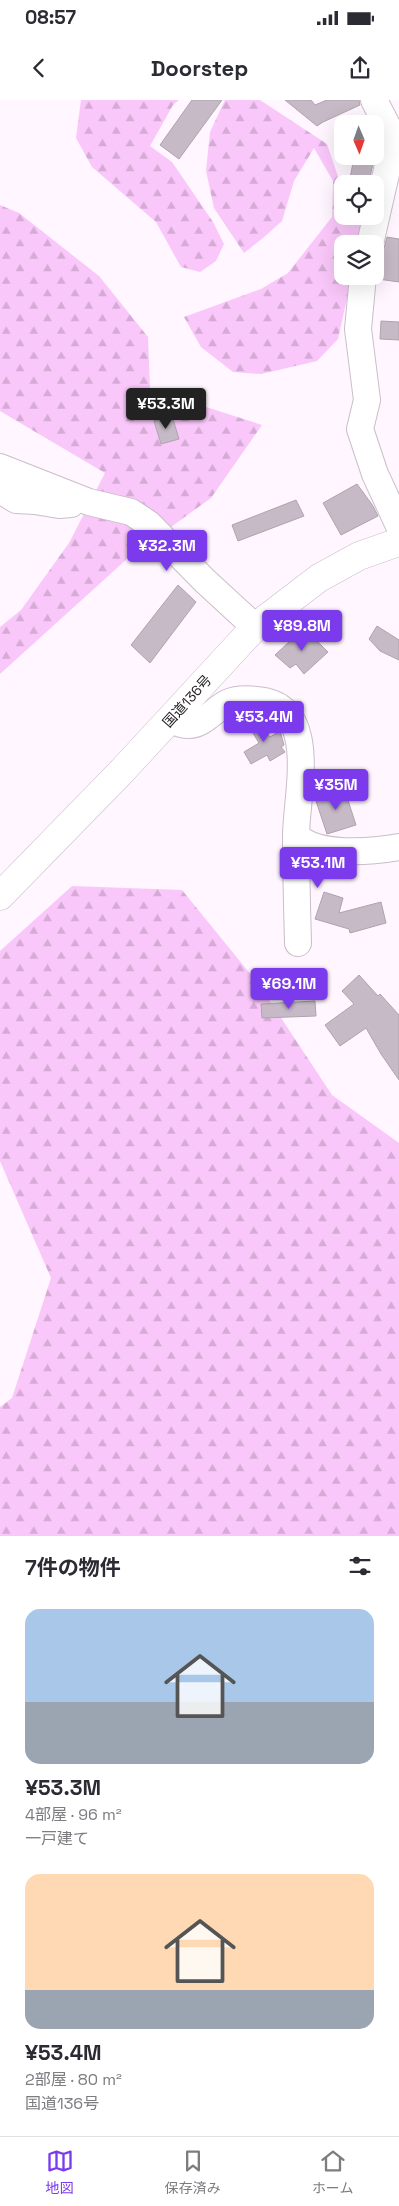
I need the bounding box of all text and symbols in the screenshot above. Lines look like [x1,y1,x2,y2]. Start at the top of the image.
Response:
text: 08:57 [25,5,76,30]
icon: back [25,54,53,82]
text: Doorstep [151,54,248,82]
icon: share [346,54,374,82]
north arrow [334,115,384,165]
map controls [334,115,384,285]
button: locate [334,175,384,225]
button: layers [334,235,384,285]
pin: ¥53.3M [125,388,207,430]
text: ¥53.3M [137,393,195,414]
pin: ¥32.3M [126,530,208,572]
text: ¥32.3M [138,535,196,556]
pin: ¥89.8M [261,610,343,652]
text: ¥89.8M [273,615,331,636]
street label: 国道136号 [159,671,215,731]
pin: ¥53.4M [223,700,305,743]
text: ¥53.4M [235,706,293,727]
pin: ¥35M [306,768,366,811]
text: ¥35M [314,774,358,795]
pin: ¥53.1M [277,846,359,889]
text: ¥53.1M [291,852,345,873]
pin: ¥69.1M [248,968,330,1010]
text: ¥69.1M [262,973,316,994]
icon: filters [346,1552,374,1580]
text: 7件の物件 [25,1554,121,1581]
icon: home [155,1641,245,1731]
text: ¥53.3M [25,1774,101,1801]
text: 4部屋 · 96 m² [25,1804,122,1825]
text: 一戸建て [25,1828,89,1849]
icon: home [155,1906,245,1996]
text: ¥53.4M [25,2039,102,2066]
text: 2部屋 · 80 m² [25,2069,122,2090]
text: 国道136号 [25,2093,99,2114]
tab: 地図 [46,2147,74,2197]
tab: 保存済み [165,2147,221,2197]
tab: ホーム [312,2147,353,2197]

